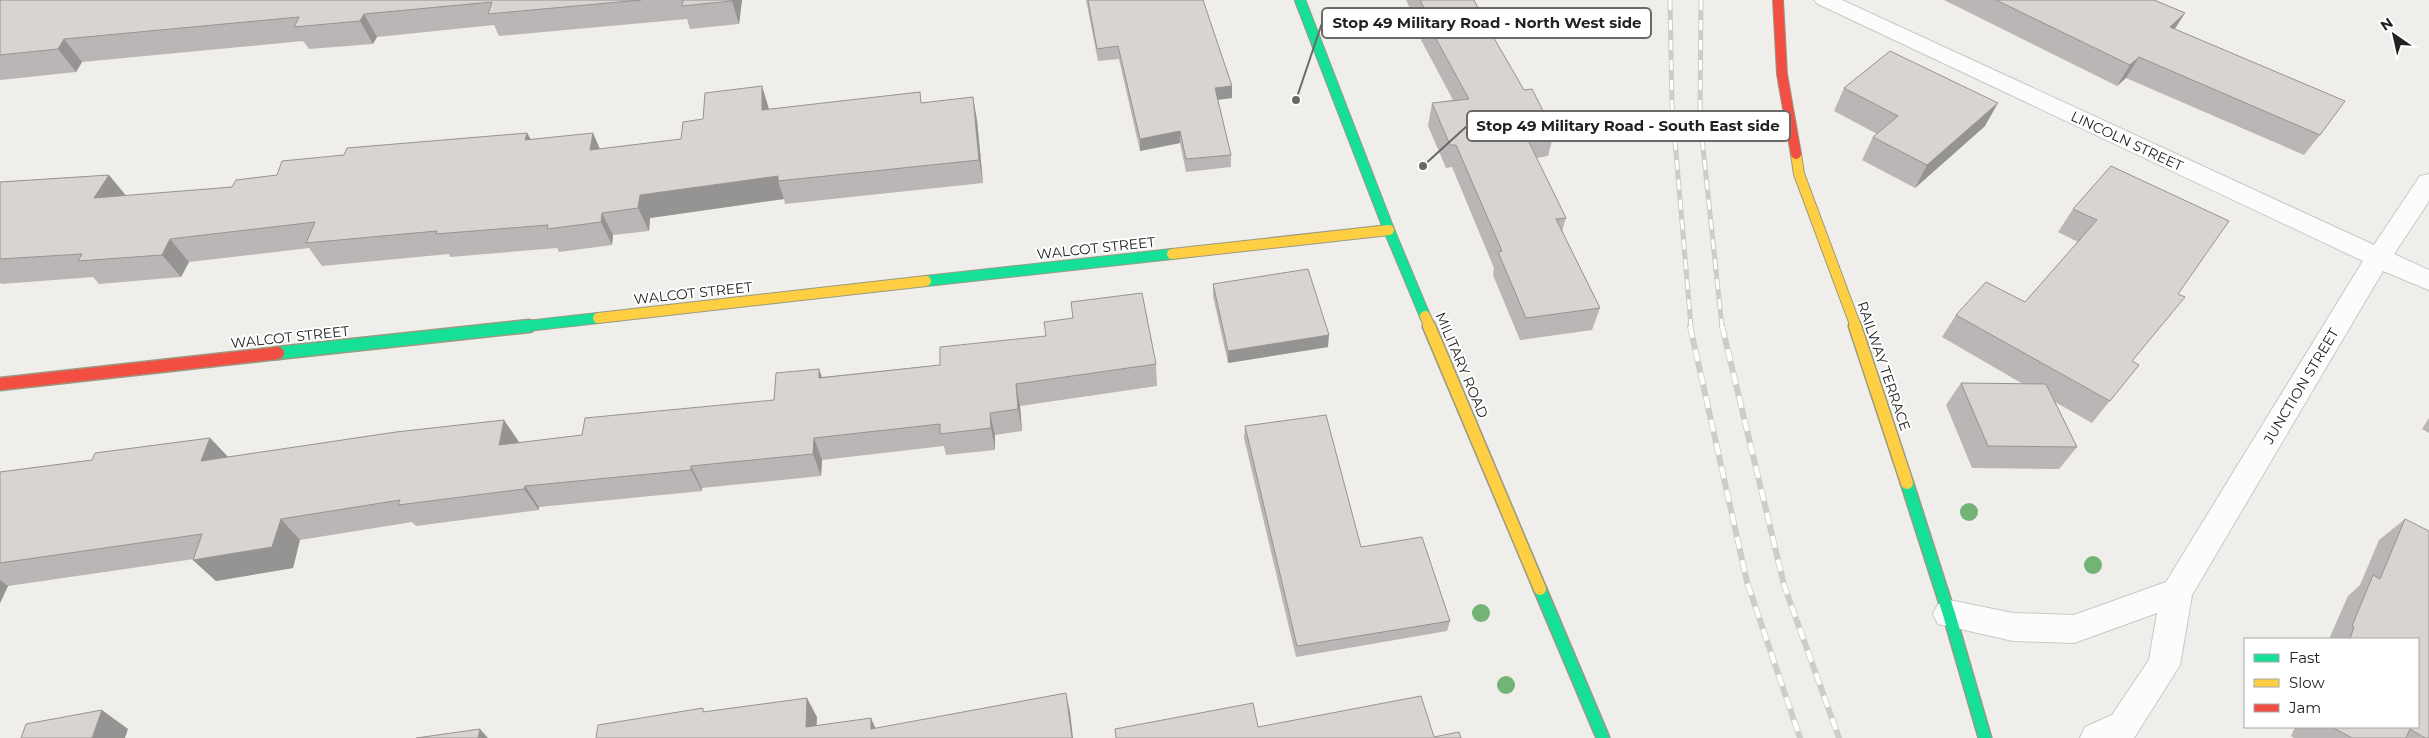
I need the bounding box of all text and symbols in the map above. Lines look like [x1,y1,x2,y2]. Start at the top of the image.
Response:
callout: Stop 49 Military Road - North West side [1322,8,1651,38]
north arrow [2369,10,2419,60]
text: Stop 49 Military Road - North West side [1332,13,1642,32]
text: N [2377,14,2396,35]
street label: LINCOLN STREET [2068,107,2186,175]
callout: Stop 49 Military Road - South East side [1467,111,1790,141]
text: Stop 49 Military Road - South East side [1476,116,1780,135]
street label: WALCOT STREET [1036,233,1156,263]
street label: WALCOT STREET [633,278,753,308]
street label: RAILWAY TERRACE [1853,299,1915,433]
street label: MILITARY ROAD [1432,309,1492,421]
street label: WALCOT STREET [230,322,350,352]
street label: JUNCTION STREET [2259,325,2343,448]
legend [2244,638,2419,728]
text: Fast [2289,648,2320,667]
text: Slow [2289,673,2325,692]
text: Jam [2288,698,2321,717]

